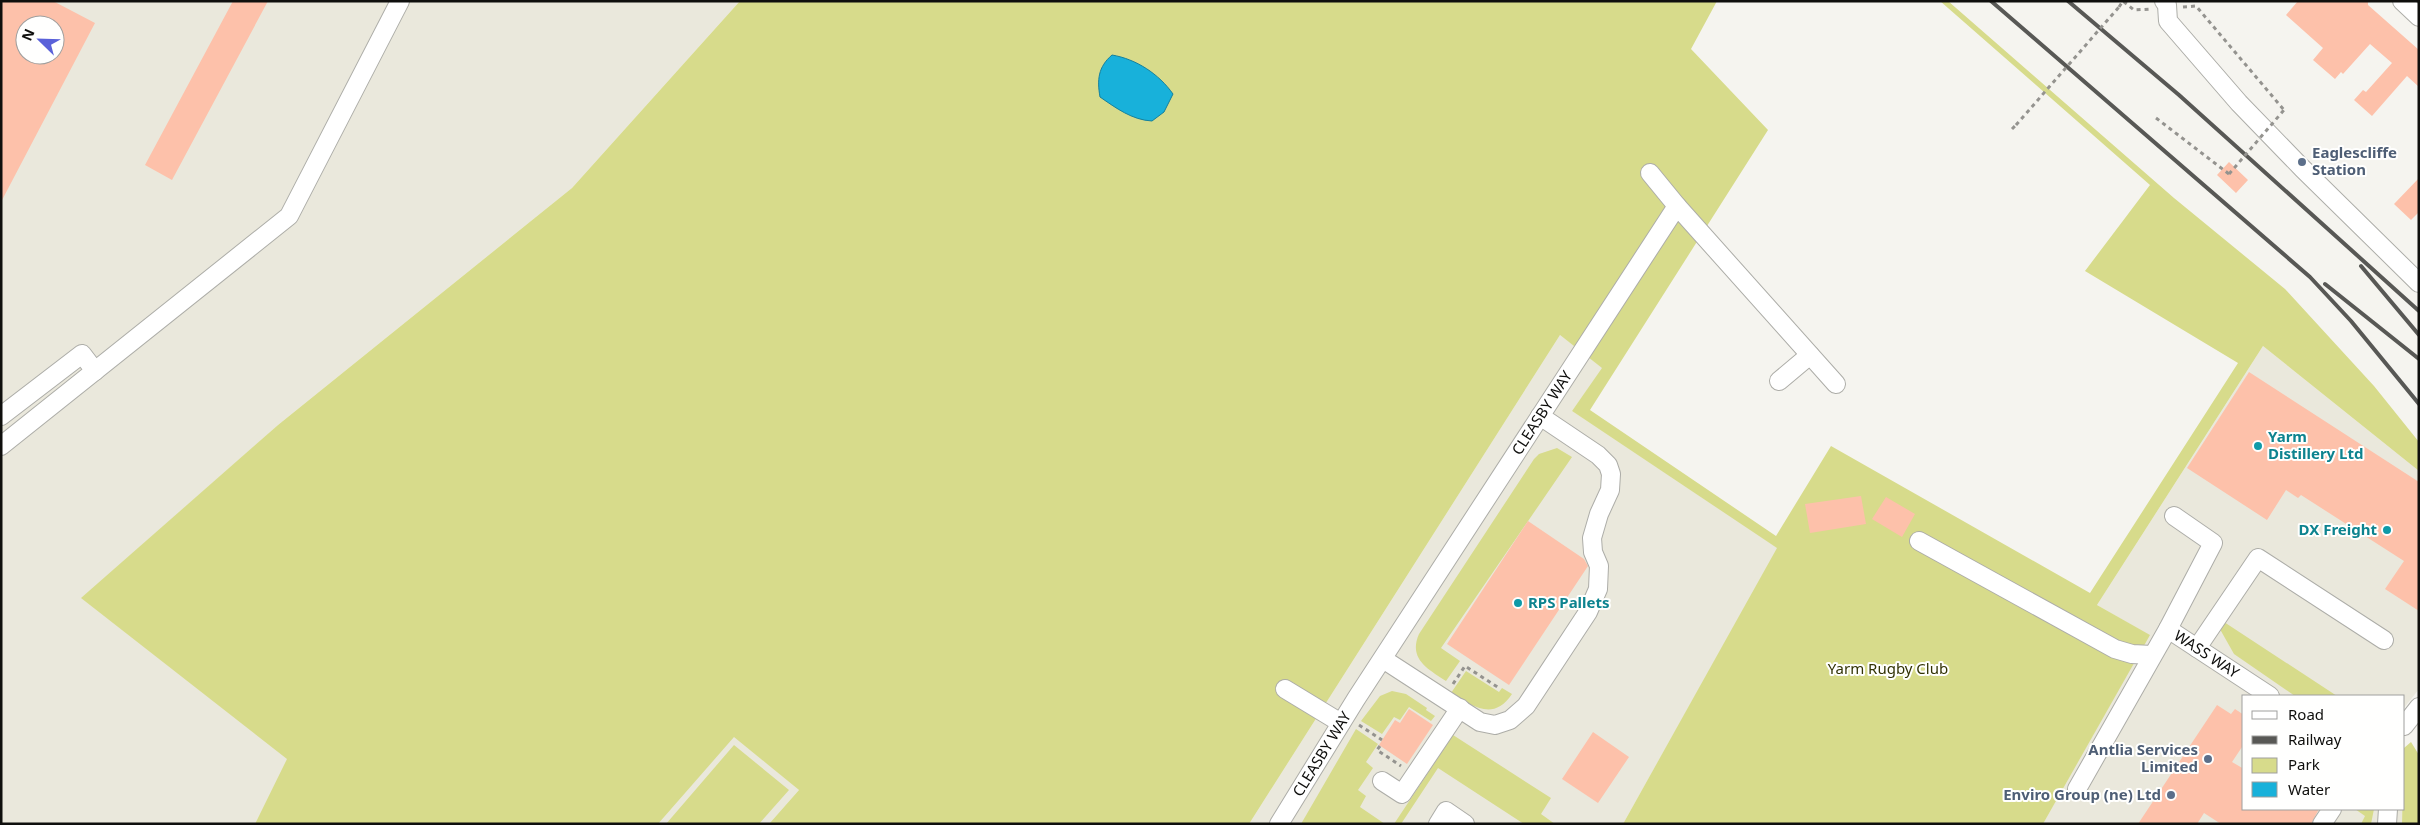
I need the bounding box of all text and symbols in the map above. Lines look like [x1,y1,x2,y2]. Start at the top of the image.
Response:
north arrow [15,15,65,65]
text: N [17,26,39,44]
place label: Eaglescliffe Station [2312,142,2397,179]
marker: Eaglescliffe Station [2296,156,2308,168]
street label: CLEASBY WAY [1507,366,1576,458]
place label: Yarm Distillery Ltd [2268,426,2363,463]
marker: Yarm Distillery Ltd [2252,440,2264,452]
place label: DX Freight [2299,519,2377,539]
marker: DX Freight [2381,524,2393,536]
place label: RPS Pallets [1528,592,1610,612]
marker: RPS Pallets [1512,597,1524,609]
street label: WASS WAY [2171,625,2244,682]
park label: Yarm Rugby Club [1828,658,1948,678]
legend [2242,695,2405,810]
text: Road [2288,704,2324,724]
street label: CLEASBY WAY [1287,707,1355,800]
text: Railway [2288,729,2342,749]
place label: Antlia Services Limited [2088,739,2198,776]
marker: Antlia Services Limited [2202,753,2214,765]
text: Park [2288,754,2320,774]
text: Water [2288,779,2330,799]
place label: Enviro Group (ne) Ltd [2003,784,2161,804]
marker: Enviro Group (ne) Ltd [2165,789,2177,801]

